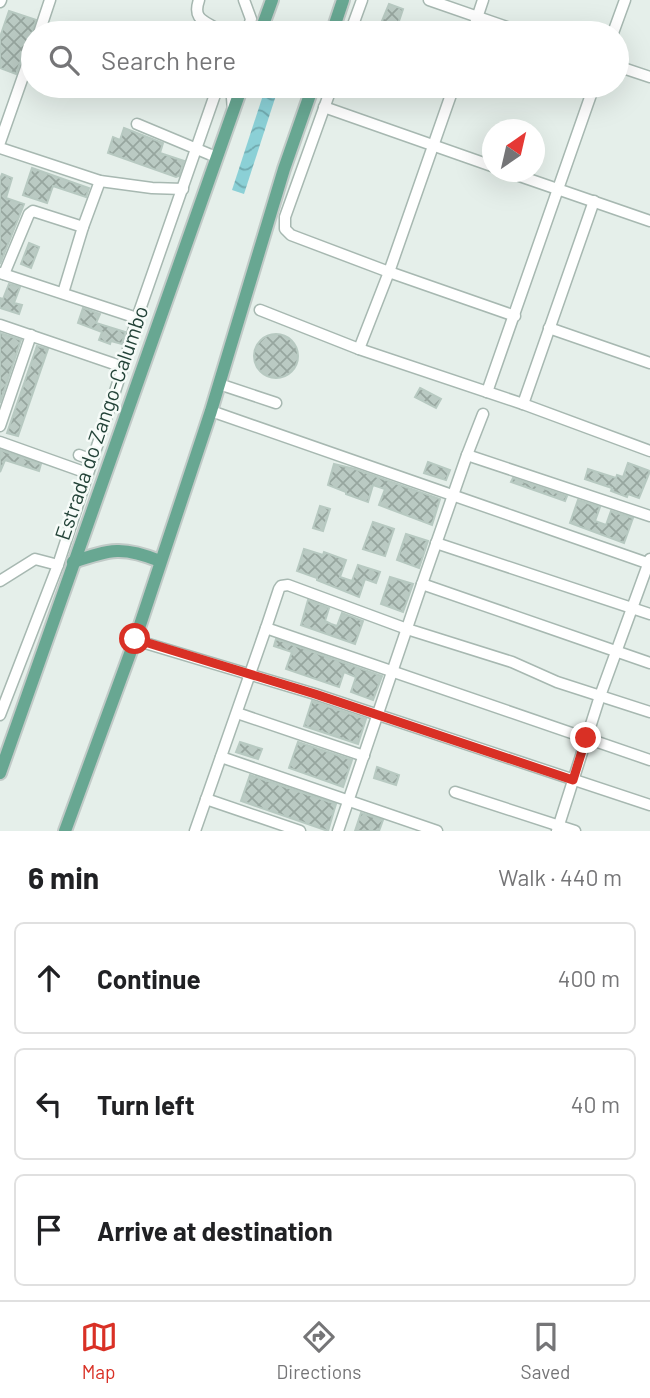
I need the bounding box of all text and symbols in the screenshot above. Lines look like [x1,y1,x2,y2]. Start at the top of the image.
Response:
search box [21,21,629,98]
icon: search [45,41,83,79]
text: Search here [101,44,236,75]
north arrow [482,119,545,182]
street label: Estrada do Zango-Calumbo [49,302,153,543]
route start [119,623,150,654]
route end [570,722,601,753]
text: 6 min [28,859,99,895]
text: Walk · 440 m [498,863,622,891]
icon: ahead [30,959,68,997]
text: Continue [97,963,201,994]
text: 400 m [558,964,620,992]
icon: left [30,1085,68,1123]
text: Turn left [97,1089,195,1120]
text: 40 m [571,1090,620,1118]
icon: arrive [30,1211,68,1249]
text: Arrive at destination [97,1215,333,1246]
tab: Map [80,1318,118,1383]
tab: Directions [277,1318,362,1383]
tab: Saved [521,1318,570,1383]

